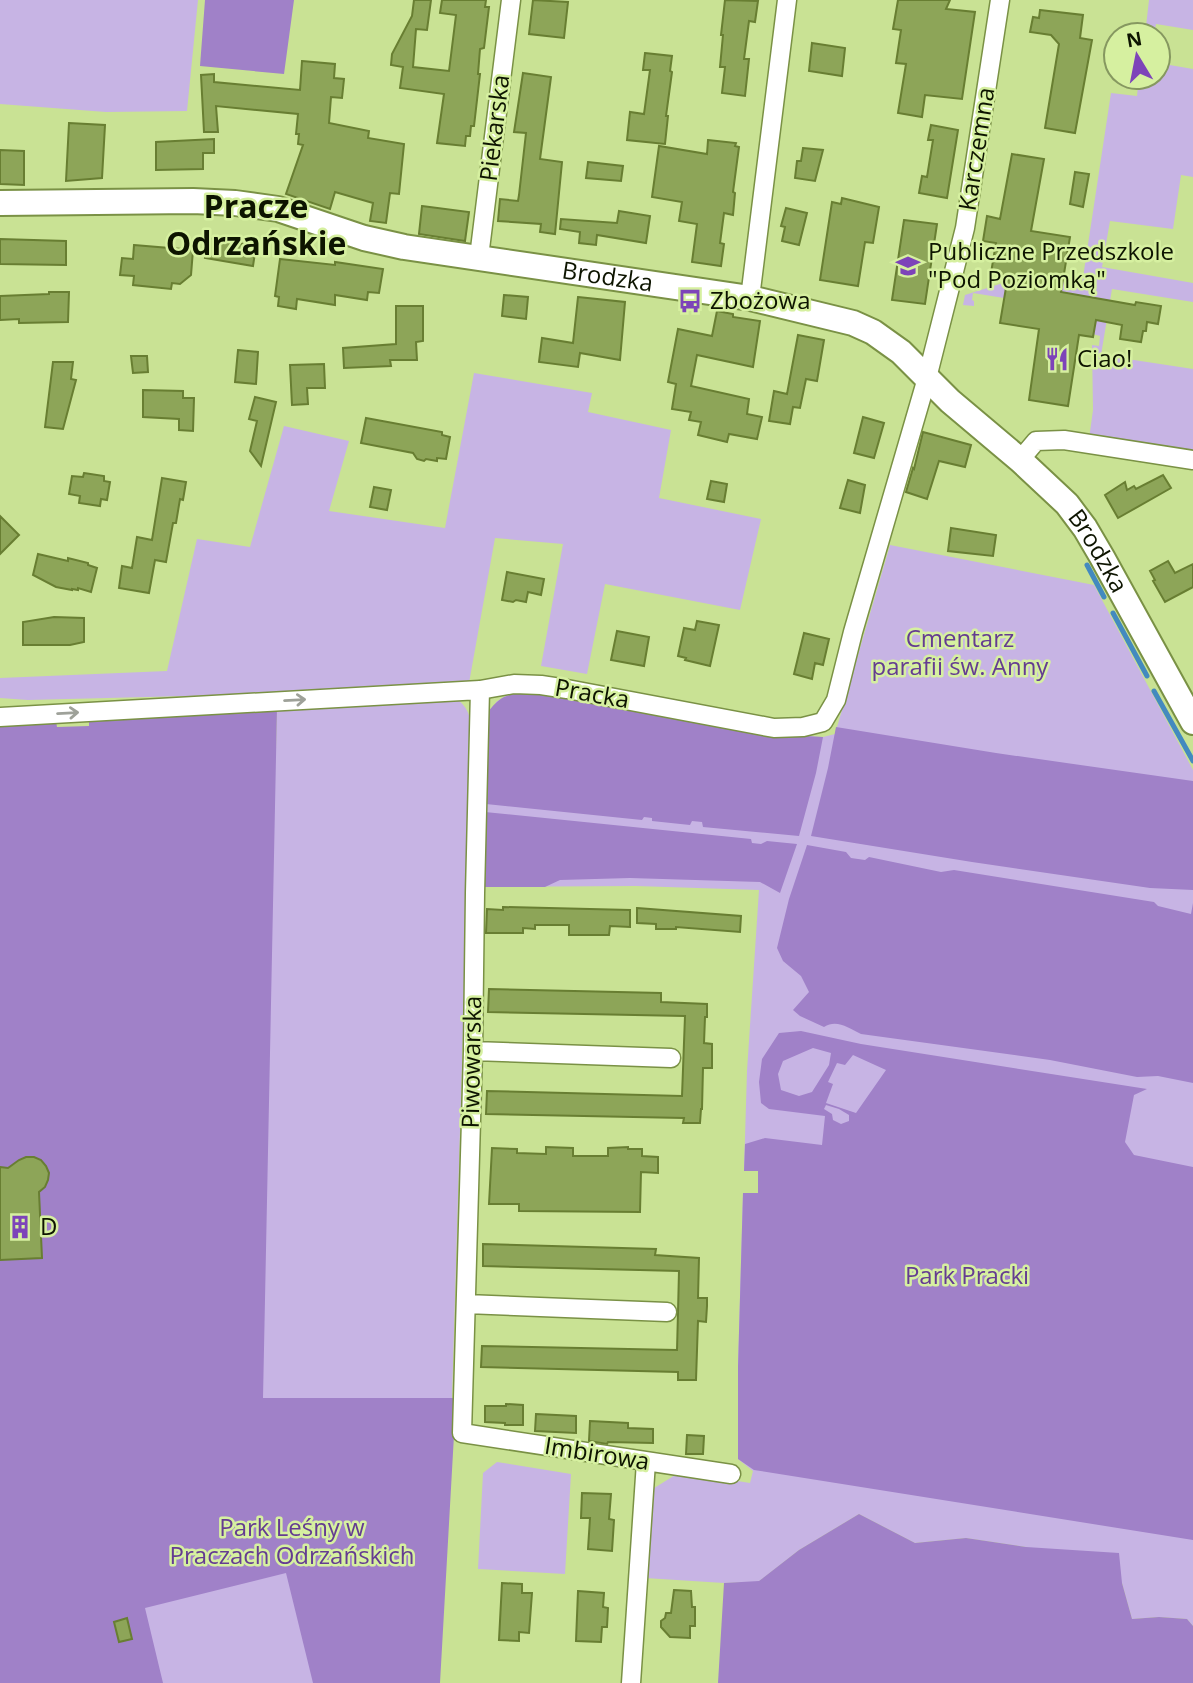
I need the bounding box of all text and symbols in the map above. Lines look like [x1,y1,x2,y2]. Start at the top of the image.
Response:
north arrow [1102,21,1172,91]
text: N [1124,25,1144,53]
street label: Piekarska [471,73,516,183]
street label: Karczemna [949,85,1002,213]
district label: Pracze Odrzańskie [166,184,346,264]
place label: Publiczne Przedszkole "Pod Poziomką" [928,234,1174,295]
school or university icon: Publiczne Przedszkole "Pod Poziomką" [894,252,922,280]
street label: Brodzka [560,253,656,299]
place label: Zbożowa [710,283,810,316]
bus stop icon: Zbożowa [676,287,704,315]
place label: Ciao! [1077,341,1132,374]
restaurant icon: Ciao! [1043,345,1071,373]
street label: Brodzka [1061,502,1136,598]
park label: Cmentarz parafii św. Anny [872,621,1049,682]
street label: Pracka [552,670,632,715]
one-way arrow [284,694,307,707]
one-way arrow [56,707,79,720]
street label: Piwowarska [453,995,488,1129]
place label: D [40,1209,57,1242]
building icon: D [6,1213,34,1241]
park label: Park Pracki [905,1258,1029,1291]
street label: Imbirowa [542,1428,652,1477]
park label: Park Leśny w Praczach Odrzańskich [170,1510,414,1571]

